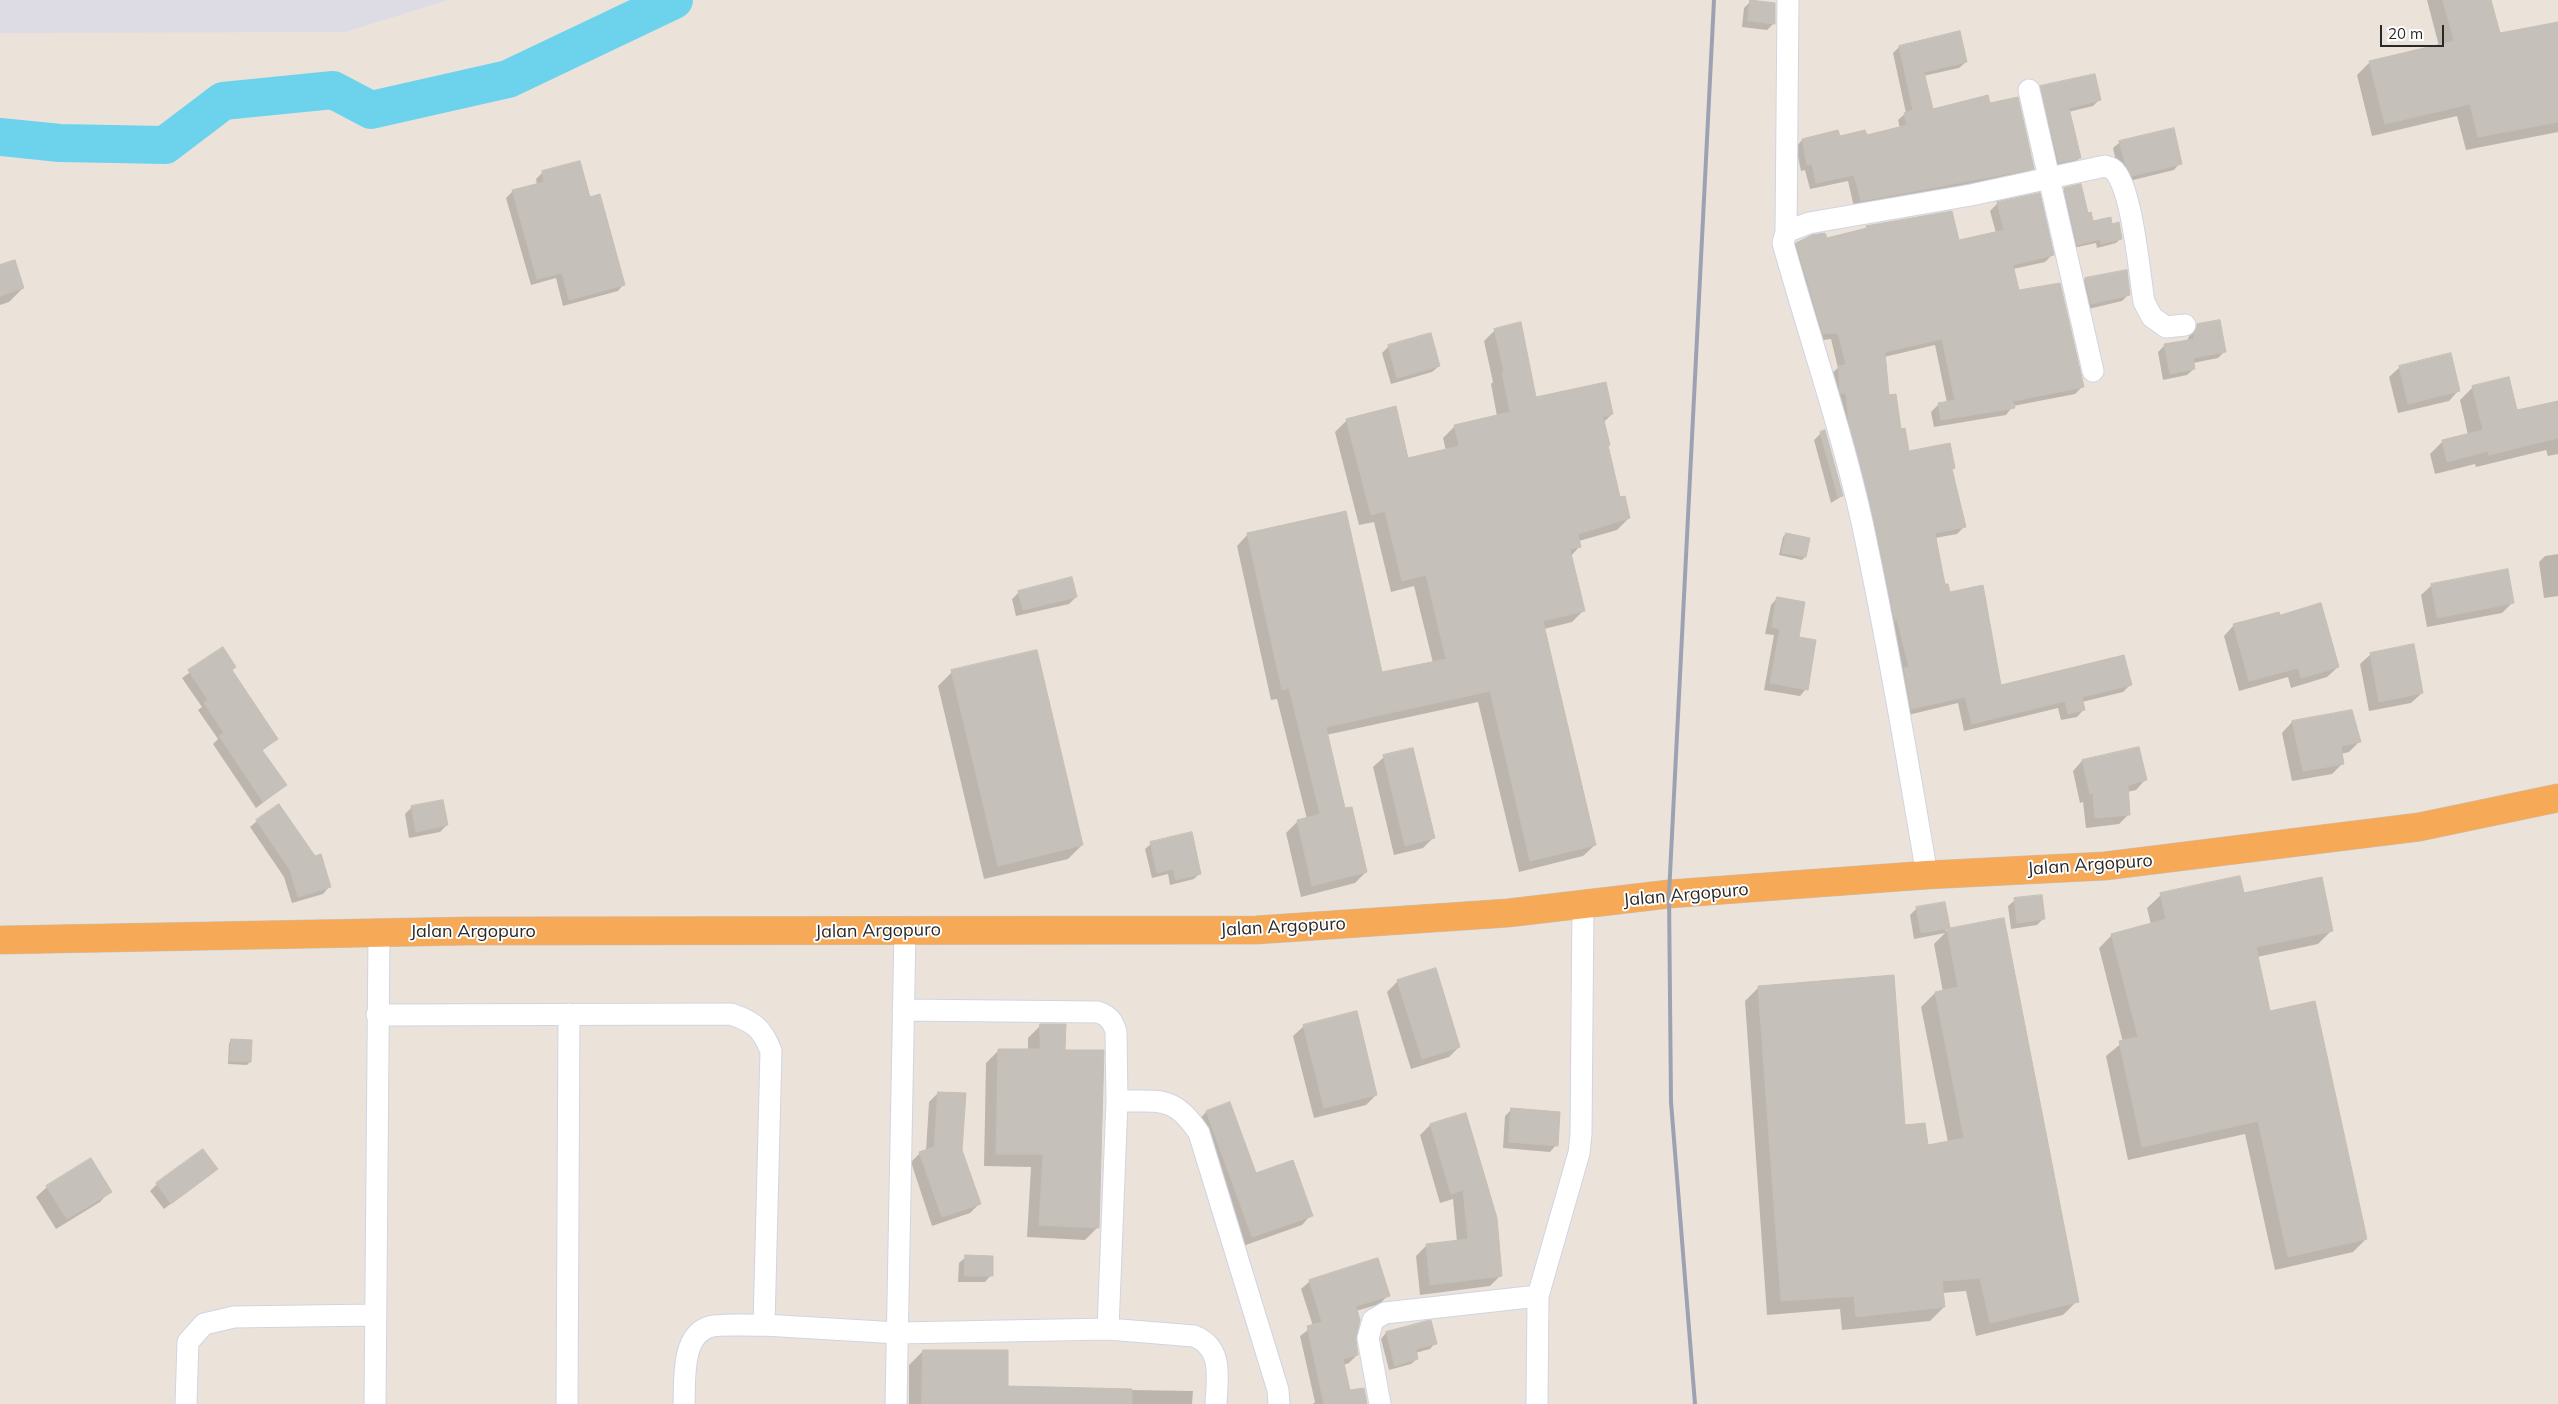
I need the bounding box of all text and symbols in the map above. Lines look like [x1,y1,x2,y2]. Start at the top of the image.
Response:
scale bar [2383,15,2447,47]
text: 20 m [2388,24,2423,43]
street label: Jalan Argopuro [2027,850,2153,880]
street label: Jalan Argopuro [1622,879,1750,911]
street label: Jalan Argopuro [1220,913,1346,941]
street label: Jalan Argopuro [815,919,941,943]
street label: Jalan Argopuro [410,921,536,943]

